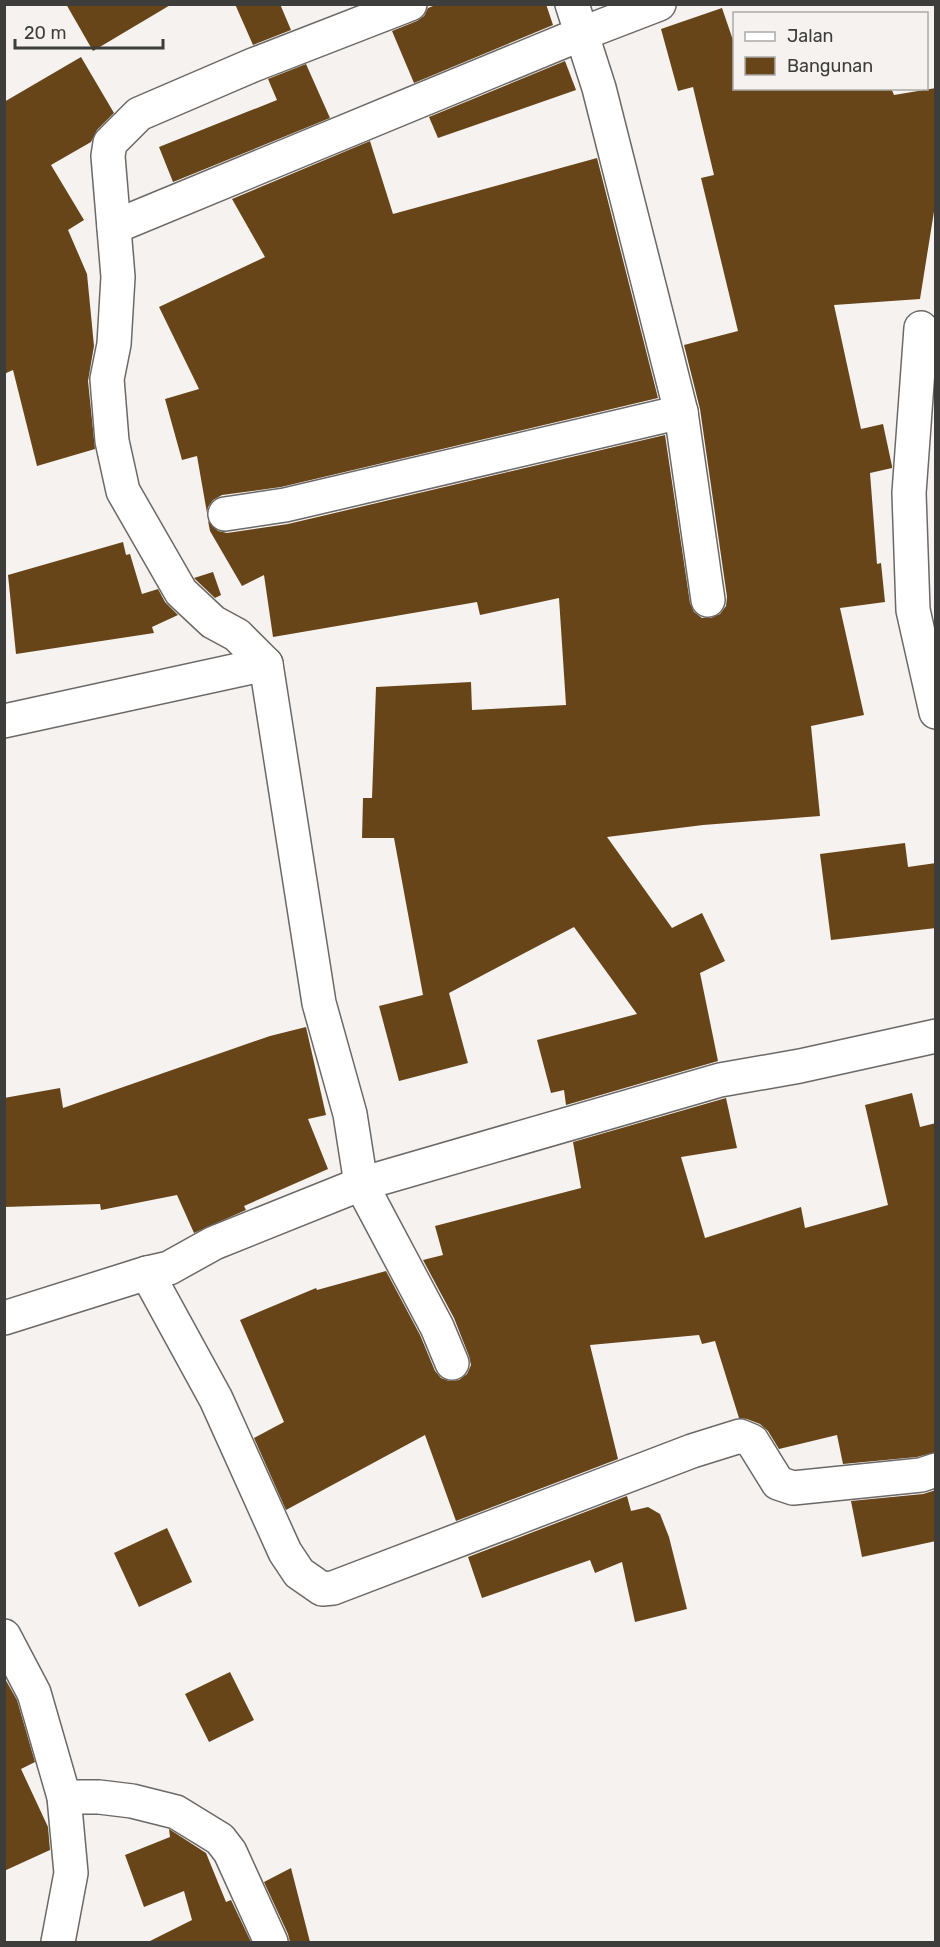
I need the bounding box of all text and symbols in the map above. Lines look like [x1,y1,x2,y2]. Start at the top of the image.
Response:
scale bar [15,12,164,50]
legend [733,12,928,90]
text: 20 m [24,22,66,44]
text: Jalan [787,25,834,47]
text: Bangunan [787,55,873,77]

